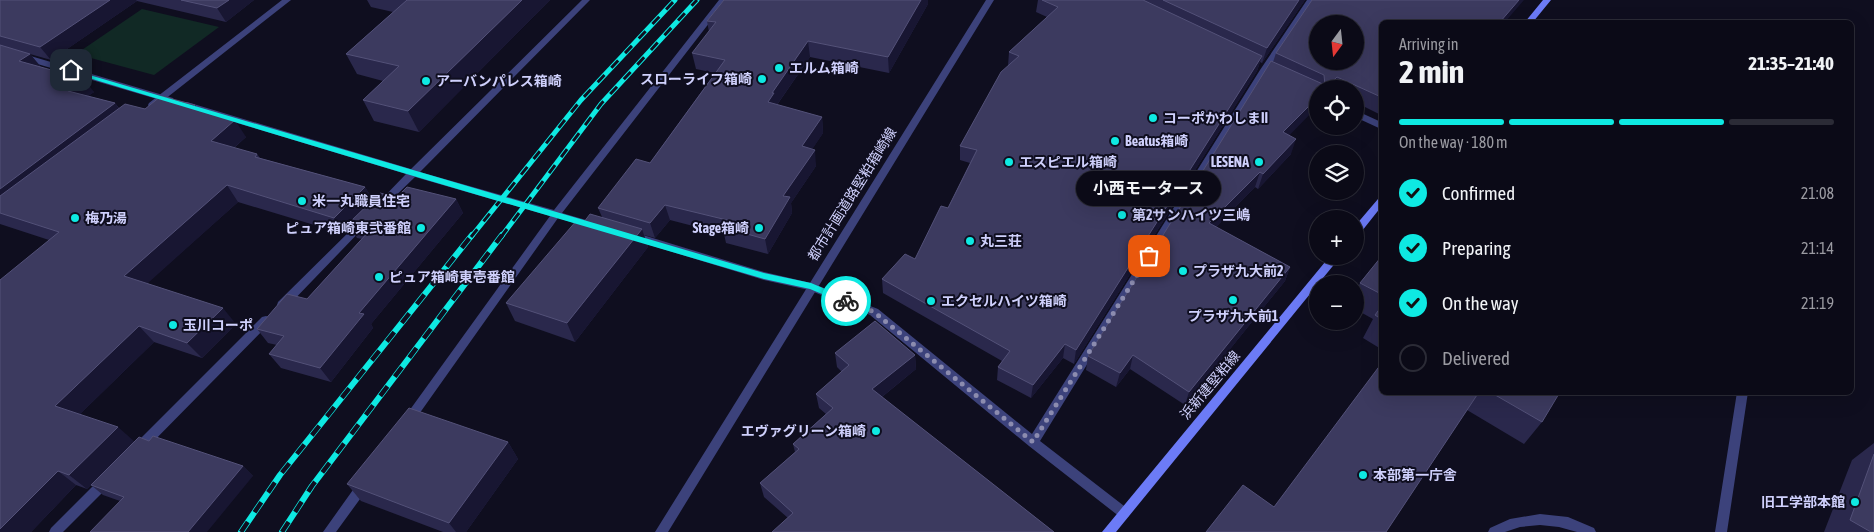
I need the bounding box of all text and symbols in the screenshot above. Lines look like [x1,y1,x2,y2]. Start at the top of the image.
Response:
north arrow [1309,15,1364,70]
map controls [1309,15,1364,330]
text: Arriving in [1399,35,1459,53]
pin [50,49,92,91]
text: 21:35–21:40 [1748,52,1834,74]
text: 2 min [1399,53,1464,90]
icon: home [57,56,85,84]
place label: エルム箱崎 [789,60,859,76]
marker: エルム箱崎 [773,62,785,74]
place label: スローライフ箱崎 [640,71,752,87]
place label: アーバンパレス箱崎 [436,73,562,89]
marker: スローライフ箱崎 [756,73,768,85]
marker: アーバンパレス箱崎 [420,75,432,87]
button: locate [1309,80,1364,135]
place label: コーポかわしまII [1163,110,1268,126]
marker: コーポかわしまII [1147,112,1159,124]
street label: 都市計画道路堅粕箱崎線 [804,124,900,264]
place label: Beatus箱崎 [1125,133,1188,149]
text: On the way · 180 m [1399,133,1508,151]
marker: Beatus箱崎 [1109,135,1121,147]
button: layers [1309,145,1364,200]
place label: エスピエル箱崎 [1019,154,1117,170]
place label: LESENA [1211,154,1249,170]
marker: エスピエル箱崎 [1003,156,1015,168]
marker: LESENA [1253,156,1265,168]
callout: 小西モータース [1076,171,1222,206]
text: 小西モータース [1093,179,1204,197]
icon: check [1399,179,1427,207]
text: Confirmed [1442,182,1515,204]
text: 21:08 [1801,184,1834,202]
place label: 米一丸職員住宅 [312,193,410,209]
marker: 米一丸職員住宅 [296,195,308,207]
place label: 第2サンハイツ三嶋 [1132,207,1250,223]
marker: 第2サンハイツ三嶋 [1116,209,1128,221]
place label: 梅乃湯 [85,210,127,226]
button: + [1309,210,1364,265]
marker: 梅乃湯 [69,212,81,224]
place label: ピュア箱崎東弐番館 [285,220,411,236]
place label: Stage箱崎 [692,220,749,236]
marker: ピュア箱崎東弐番館 [415,222,427,234]
marker: Stage箱崎 [753,222,765,234]
place label: 丸三荘 [980,233,1022,249]
icon: check [1399,234,1427,262]
marker: 丸三荘 [964,235,976,247]
pin [1128,235,1170,277]
text: Preparing [1442,237,1511,259]
text: 21:14 [1801,239,1834,257]
icon: bag [1135,242,1163,270]
place label: プラザ九大前2 [1193,263,1284,279]
marker: プラザ九大前2 [1177,265,1189,277]
place label: ピュア箱崎東壱番館 [389,269,515,285]
marker: ピュア箱崎東壱番館 [373,271,385,283]
button: − [1309,275,1364,330]
courier [821,276,871,326]
icon: bike [832,287,860,315]
icon: check [1399,289,1427,317]
text: On the way [1442,292,1519,314]
place label: エクセルハイツ箱崎 [941,293,1067,309]
marker: プラザ九大前1 [1227,294,1239,306]
text: 21:19 [1801,294,1834,312]
marker: エクセルハイツ箱崎 [925,295,937,307]
place label: プラザ九大前1 [1188,308,1279,324]
place label: 玉川コーポ [183,317,253,333]
marker: 玉川コーポ [167,319,179,331]
text: Delivered [1442,347,1510,369]
street label: 浜新建堅粕線 [1177,348,1243,422]
place label: エヴァグリーン箱崎 [741,423,866,439]
marker: エヴァグリーン箱崎 [870,425,882,437]
place label: 本部第一庁舎 [1373,467,1457,483]
marker: 本部第一庁舎 [1357,469,1369,481]
place label: 旧工学部本館 [1761,494,1845,510]
marker: 旧工学部本館 [1849,496,1861,508]

